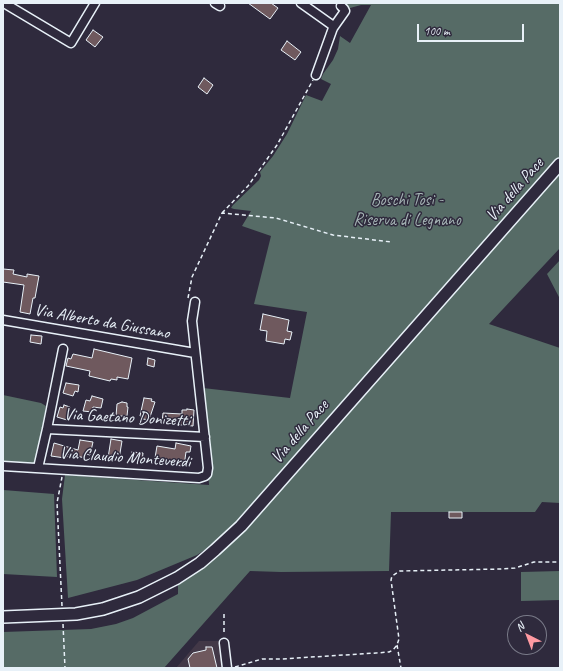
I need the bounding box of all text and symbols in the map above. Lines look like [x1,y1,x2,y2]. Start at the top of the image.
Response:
scale bar [419,16,526,42]
text: 100 m [424,23,450,39]
street label: Via della Pace [482,154,548,226]
park label: Boschi Tosi - Riserva di Legnano [353,191,461,231]
street label: Via Alberto da Giussano [33,300,171,344]
street label: Via della Pace [267,396,333,468]
street label: Via Gaetano Donizetti [63,405,191,431]
street label: Via Claudio Monteverdi [59,443,191,473]
north arrow [507,615,547,655]
text: N [512,619,527,634]

